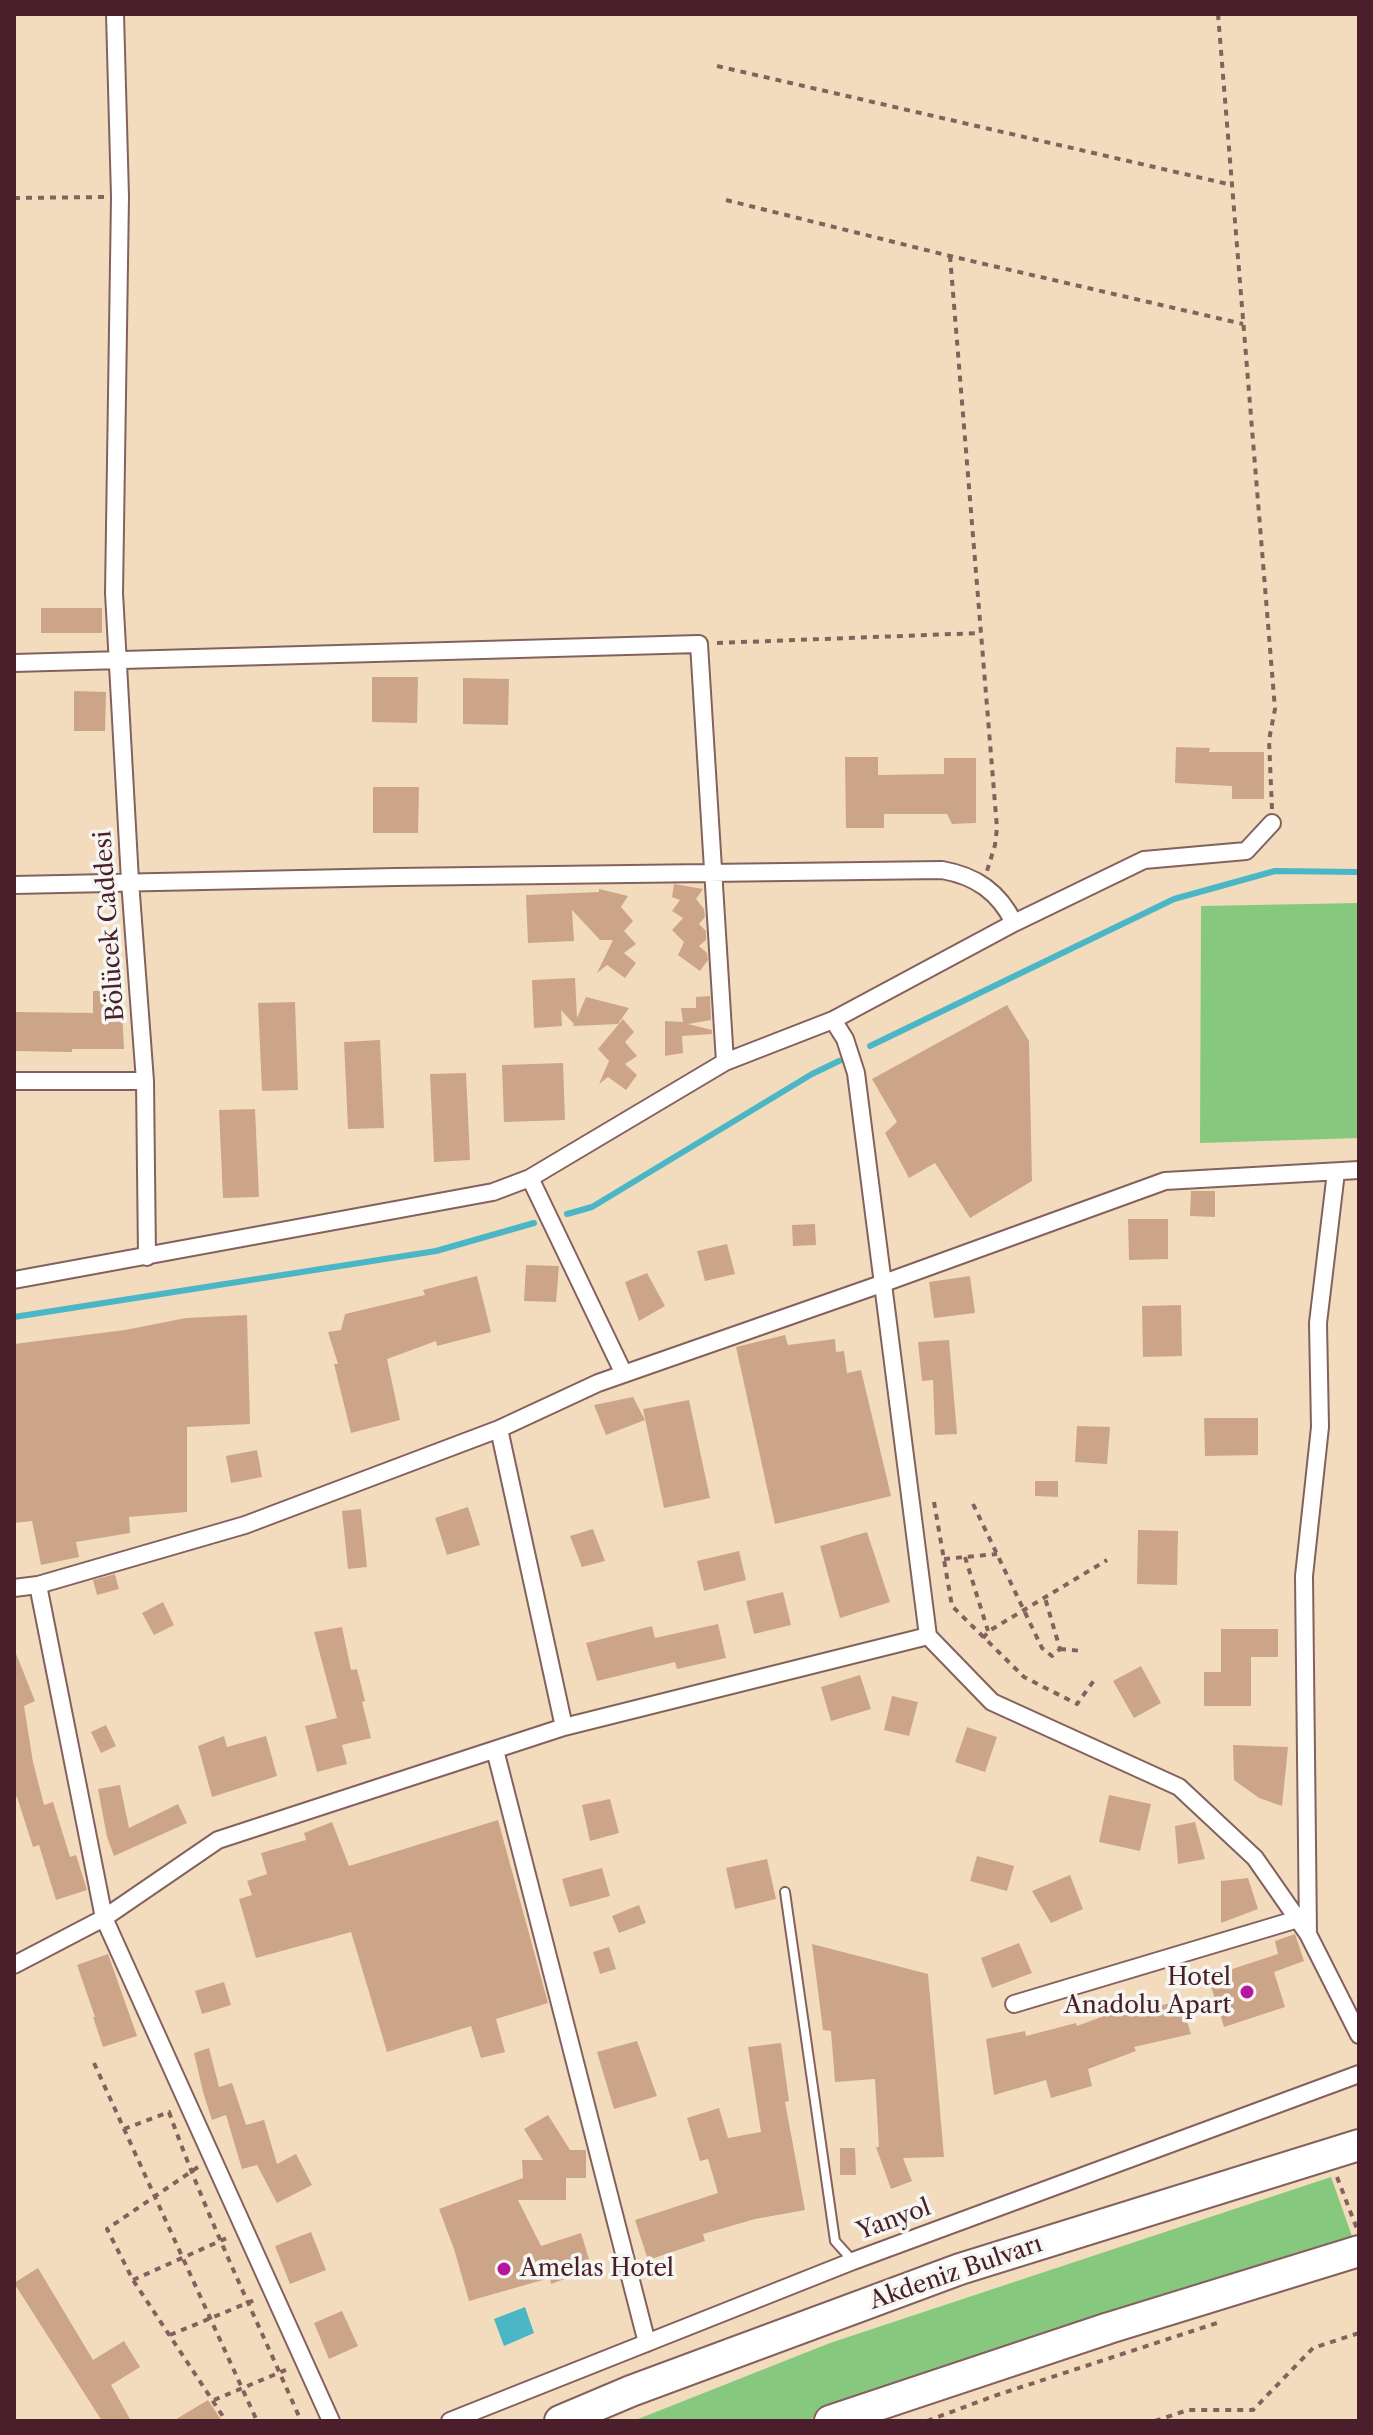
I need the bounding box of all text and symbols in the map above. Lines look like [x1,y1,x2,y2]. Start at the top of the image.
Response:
street label: Bölücek Caddesi [89,830,131,1022]
place label: Hotel Anadolu Apart [1064,1964,1231,2020]
marker: Hotel Anadolu Apart [1238,1983,1256,2001]
street label: Yanyol [853,2193,935,2247]
street label: Akdeniz Bulvarı [866,2230,1046,2316]
place label: Amelas Hotel [520,2255,674,2283]
marker: Amelas Hotel [495,2260,513,2278]

